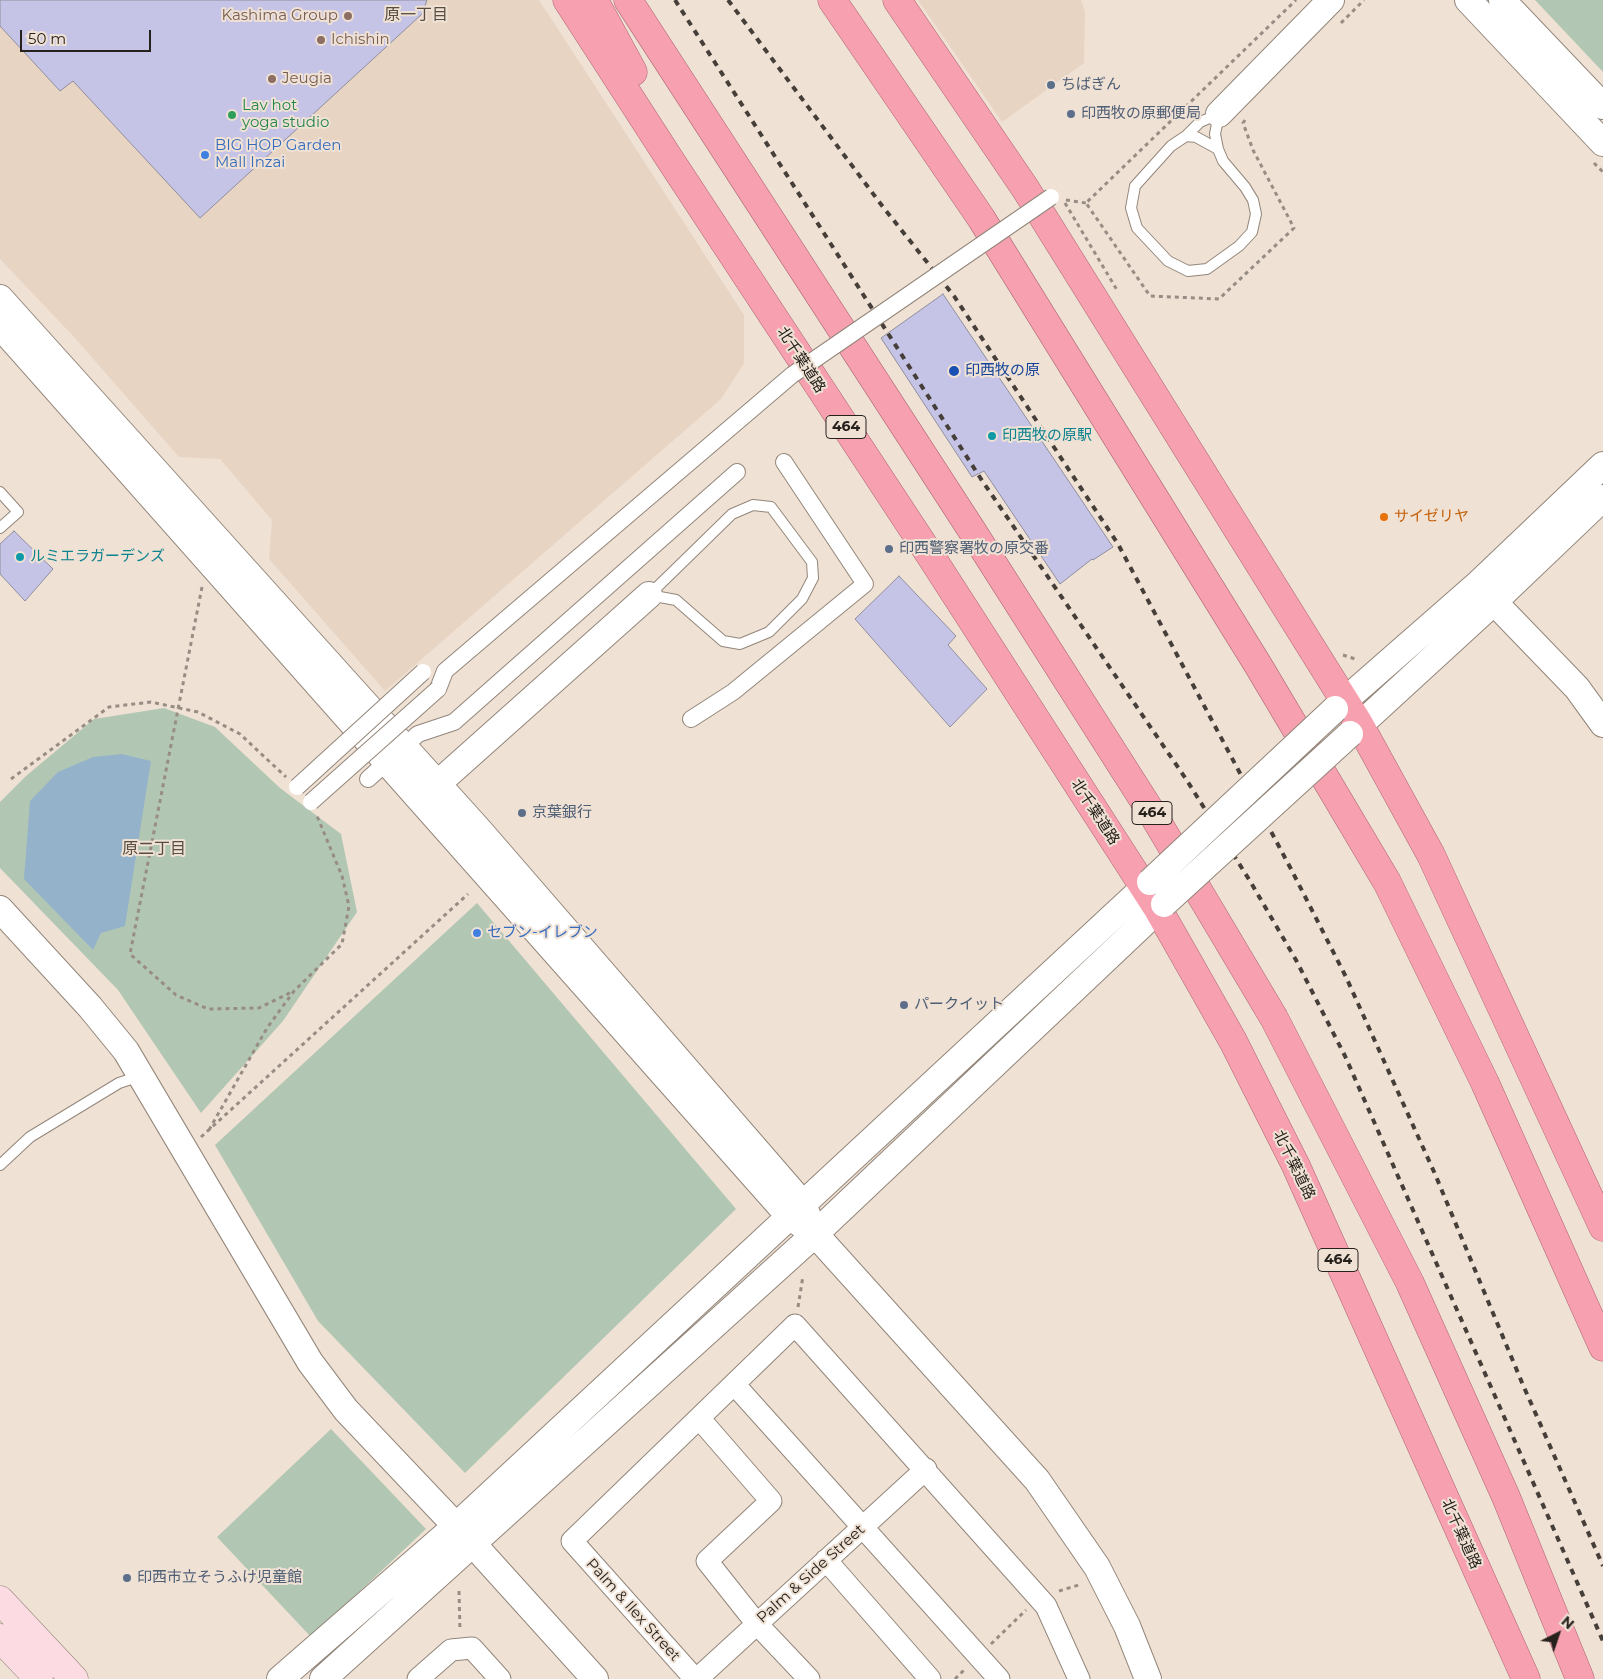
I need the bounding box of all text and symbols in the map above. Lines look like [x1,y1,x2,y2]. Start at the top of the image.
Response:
district label: 原一丁目 [384,5,448,25]
place label: Kashima Group [221,7,338,25]
marker: Kashima Group [342,10,354,22]
scale bar [22,20,154,52]
text: 50 m [28,29,66,48]
place label: Ichishin [331,31,390,49]
marker: Ichishin [315,34,327,46]
place label: Jeugia [282,70,332,88]
marker: Jeugia [266,73,278,85]
place label: ちばぎん [1061,76,1121,94]
marker: ちばぎん [1045,79,1057,91]
place label: Lav hot yoga studio [242,97,329,132]
place label: 印西牧の原郵便局 [1081,105,1201,123]
marker: 印西牧の原郵便局 [1065,108,1077,120]
marker: Lav hot yoga studio [226,109,238,121]
place label: BIG HOP Garden Mall Inzai [215,137,341,172]
marker: BIG HOP Garden Mall Inzai [199,149,211,161]
street label: 北千葉道路 [773,324,829,396]
place label: 印西牧の原 [965,362,1040,380]
marker: 印西牧の原 [947,364,961,378]
road number: 464 [826,416,866,438]
place label: 印西牧の原駅 [1002,427,1092,445]
marker: 印西牧の原駅 [986,430,998,442]
place label: サイゼリヤ [1394,508,1469,526]
marker: サイゼリヤ [1378,511,1390,523]
place label: 印西警察署牧の原交番 [899,540,1049,558]
marker: 印西警察署牧の原交番 [883,543,895,555]
place label: ルミエラガーデンズ [30,548,165,566]
marker: ルミエラガーデンズ [14,551,26,563]
street label: 北千葉道路 [1067,776,1123,848]
road number: 464 [1132,801,1172,824]
place label: 京葉銀行 [532,804,592,822]
marker: 京葉銀行 [516,807,528,819]
district label: 原二丁目 [122,839,186,859]
place label: セブン-イレブン [487,924,598,942]
marker: セブン-イレブン [471,927,483,939]
place label: パークイット [914,996,1004,1014]
marker: パークイット [898,999,910,1011]
street label: 北千葉道路 [1269,1127,1319,1203]
road number: 464 [1318,1248,1358,1272]
street label: 北千葉道路 [1438,1496,1484,1572]
street label: Palm & Side Street [753,1521,869,1627]
street label: Palm & Ilex Street [582,1555,684,1665]
place label: 印西市立そうふけ児童館 [137,1569,302,1587]
marker: 印西市立そうふけ児童館 [121,1572,133,1584]
north arrow [1533,1609,1583,1659]
text: N [1558,1612,1578,1633]

